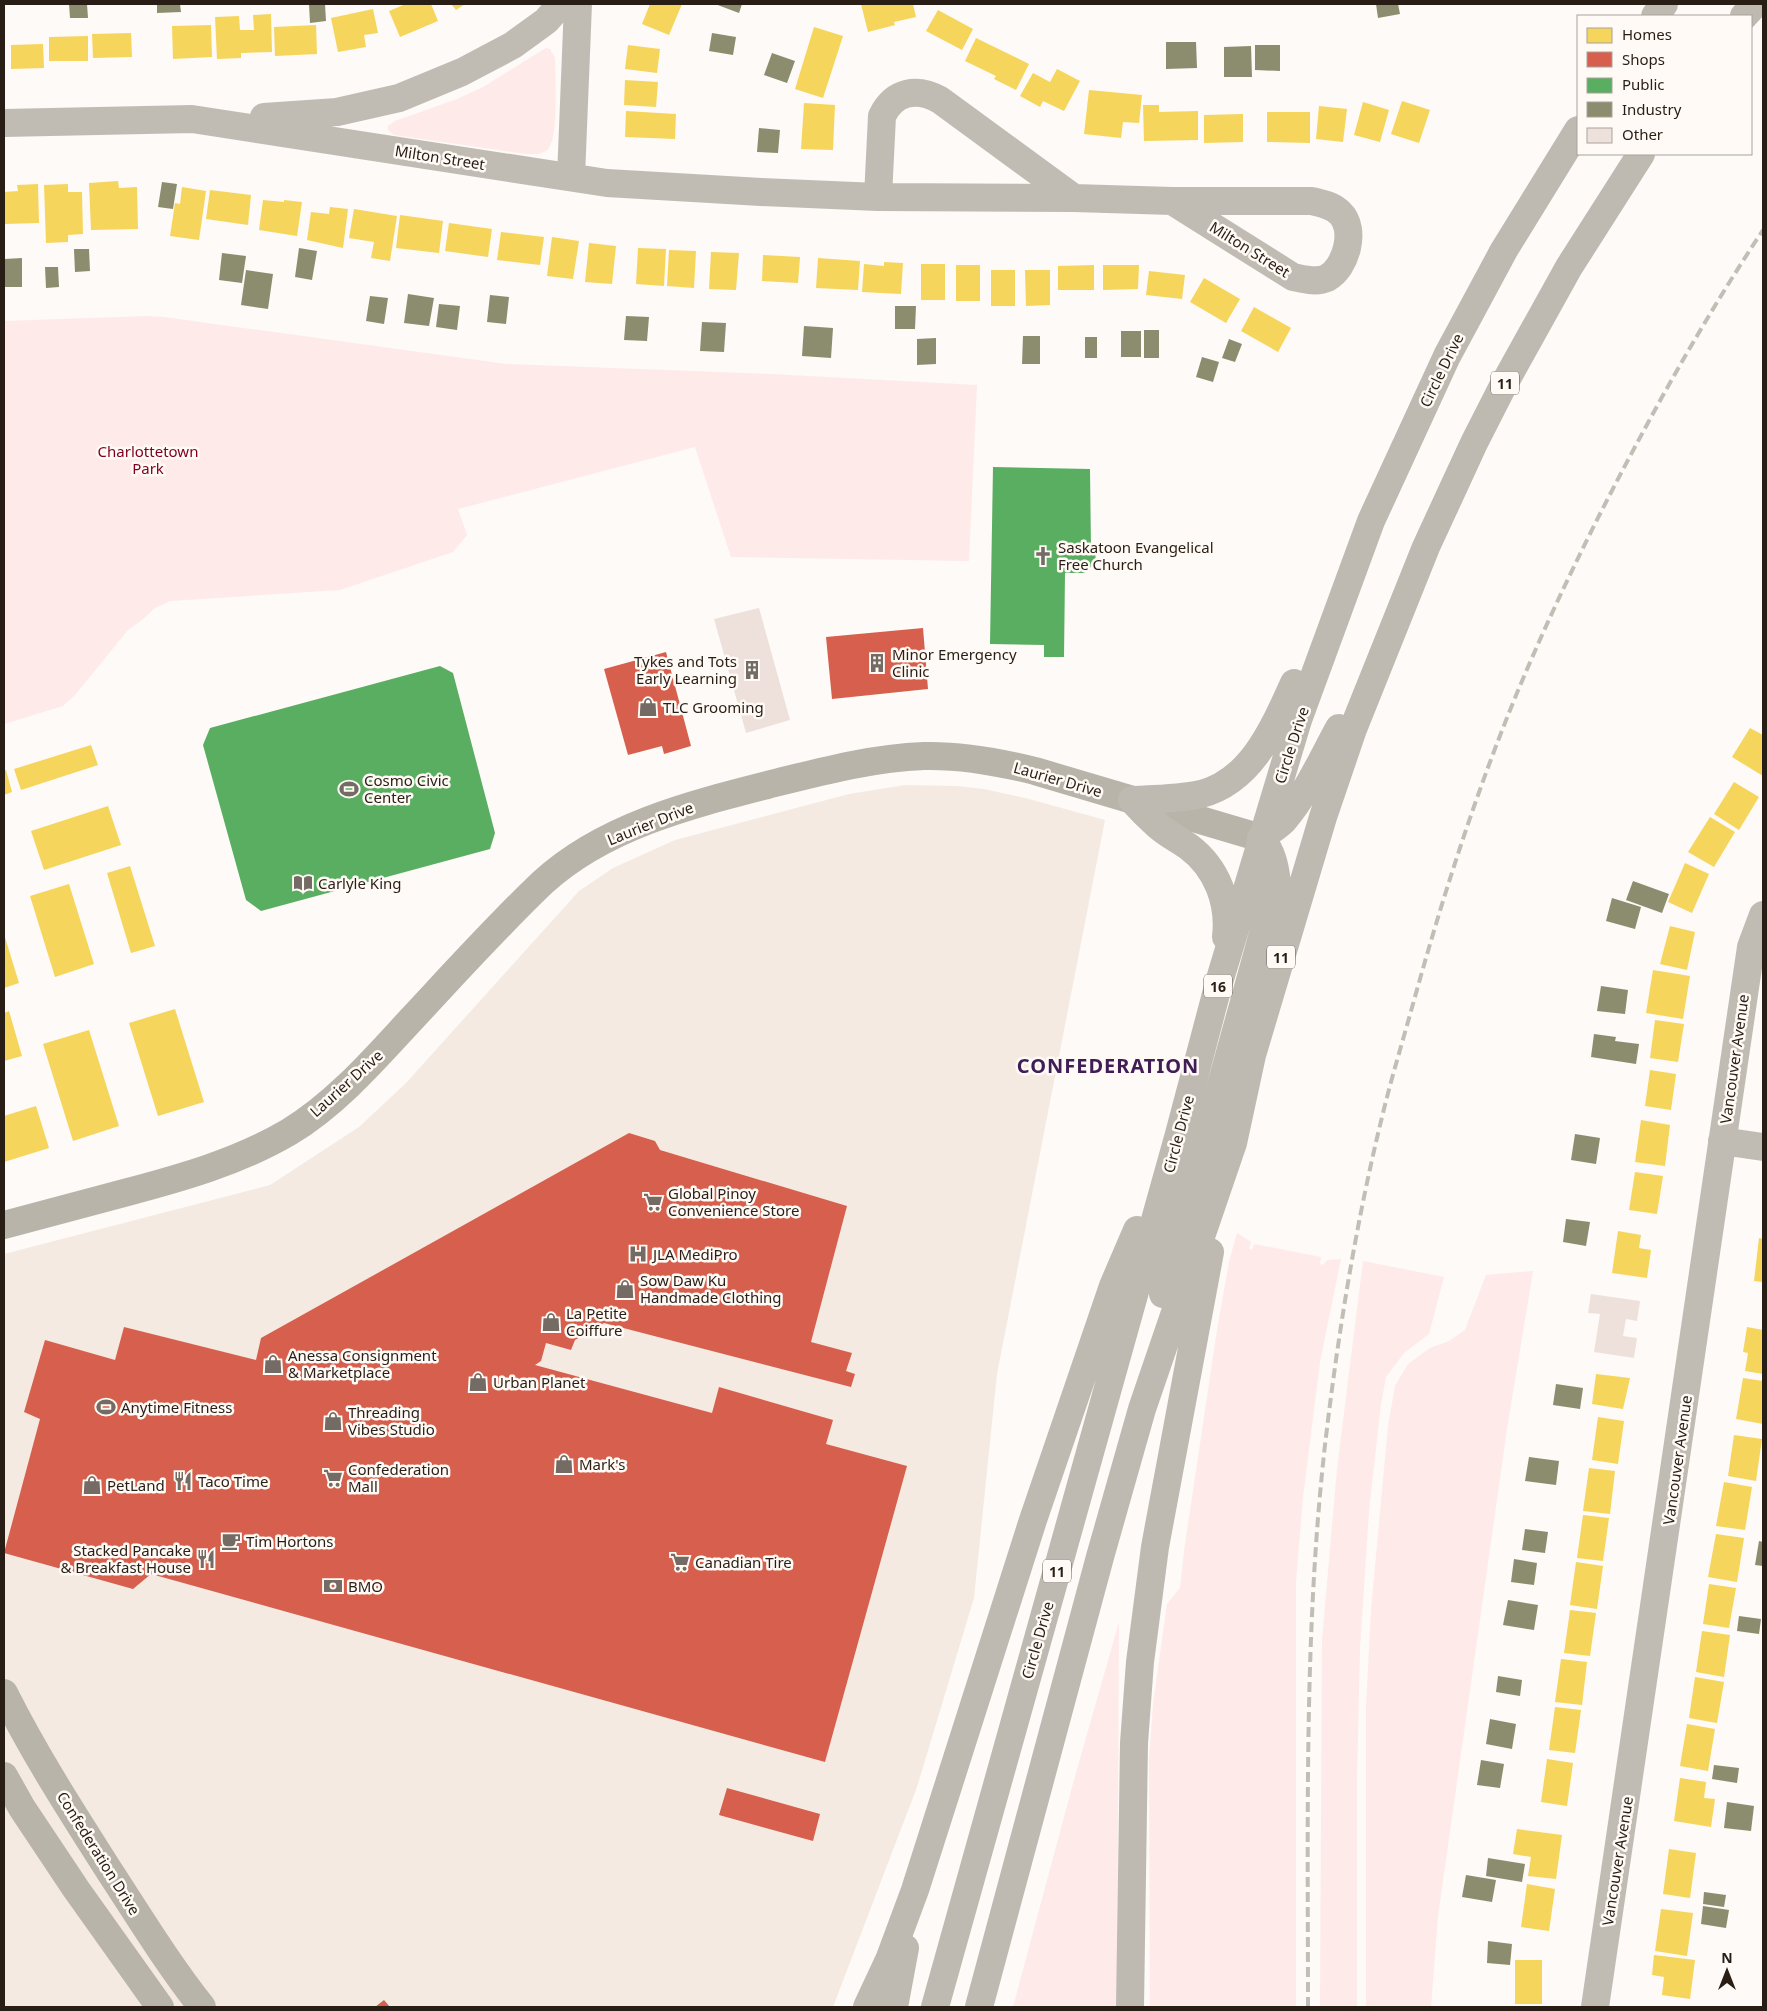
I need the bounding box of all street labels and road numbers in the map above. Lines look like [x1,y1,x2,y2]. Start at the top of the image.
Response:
street label: Milton Street [394,140,487,174]
street label: Milton Street [1206,216,1294,282]
street label: Circle Drive [1415,330,1467,410]
road number: 11 [1491,372,1519,394]
street label: Circle Drive [1269,704,1313,786]
street label: Laurier Drive [1011,757,1105,801]
street label: Laurier Drive [604,797,696,849]
road number: 11 [1267,946,1295,969]
road number: 16 [1204,974,1232,998]
street label: Vancouver Avenue [1715,993,1753,1125]
street label: Laurier Drive [305,1045,387,1121]
street label: Circle Drive [1158,1093,1198,1175]
street label: Vancouver Avenue [1658,1394,1696,1526]
road number: 11 [1043,1560,1071,1582]
street label: Circle Drive [1016,1599,1058,1681]
street label: Confederation Drive [53,1787,145,1919]
street label: Vancouver Avenue [1597,1795,1637,1927]

